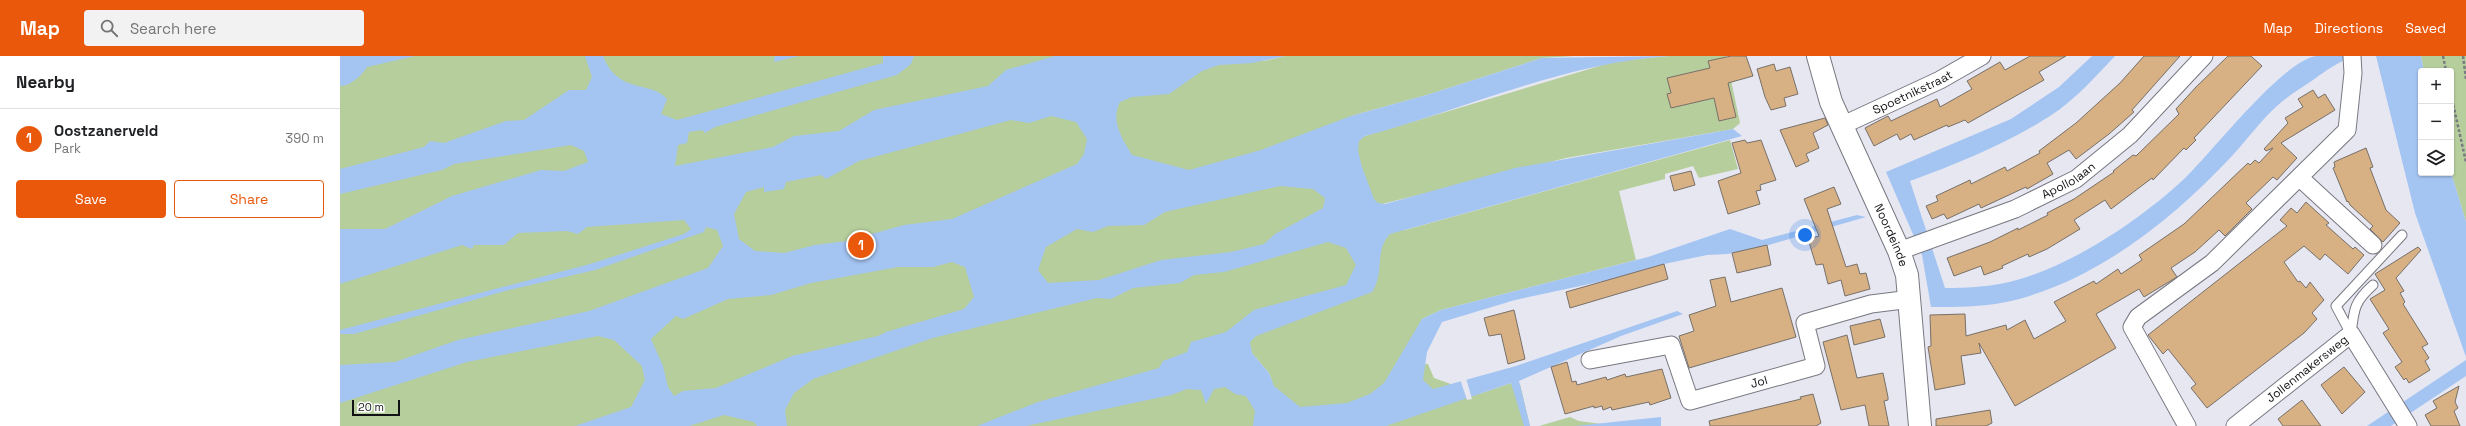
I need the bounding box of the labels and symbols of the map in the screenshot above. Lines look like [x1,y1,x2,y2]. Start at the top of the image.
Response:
street label: Spoetnikstraat [1870,67,1955,118]
street label: Apollolaan [2039,158,2099,203]
street label: Noordeinde [1870,201,1912,269]
your location [1795,225,1815,245]
pin: 1 [848,230,874,260]
street label: Jollenmakersweg [2263,331,2351,406]
street label: Jol [1748,372,1769,392]
scale bar [352,398,400,417]

